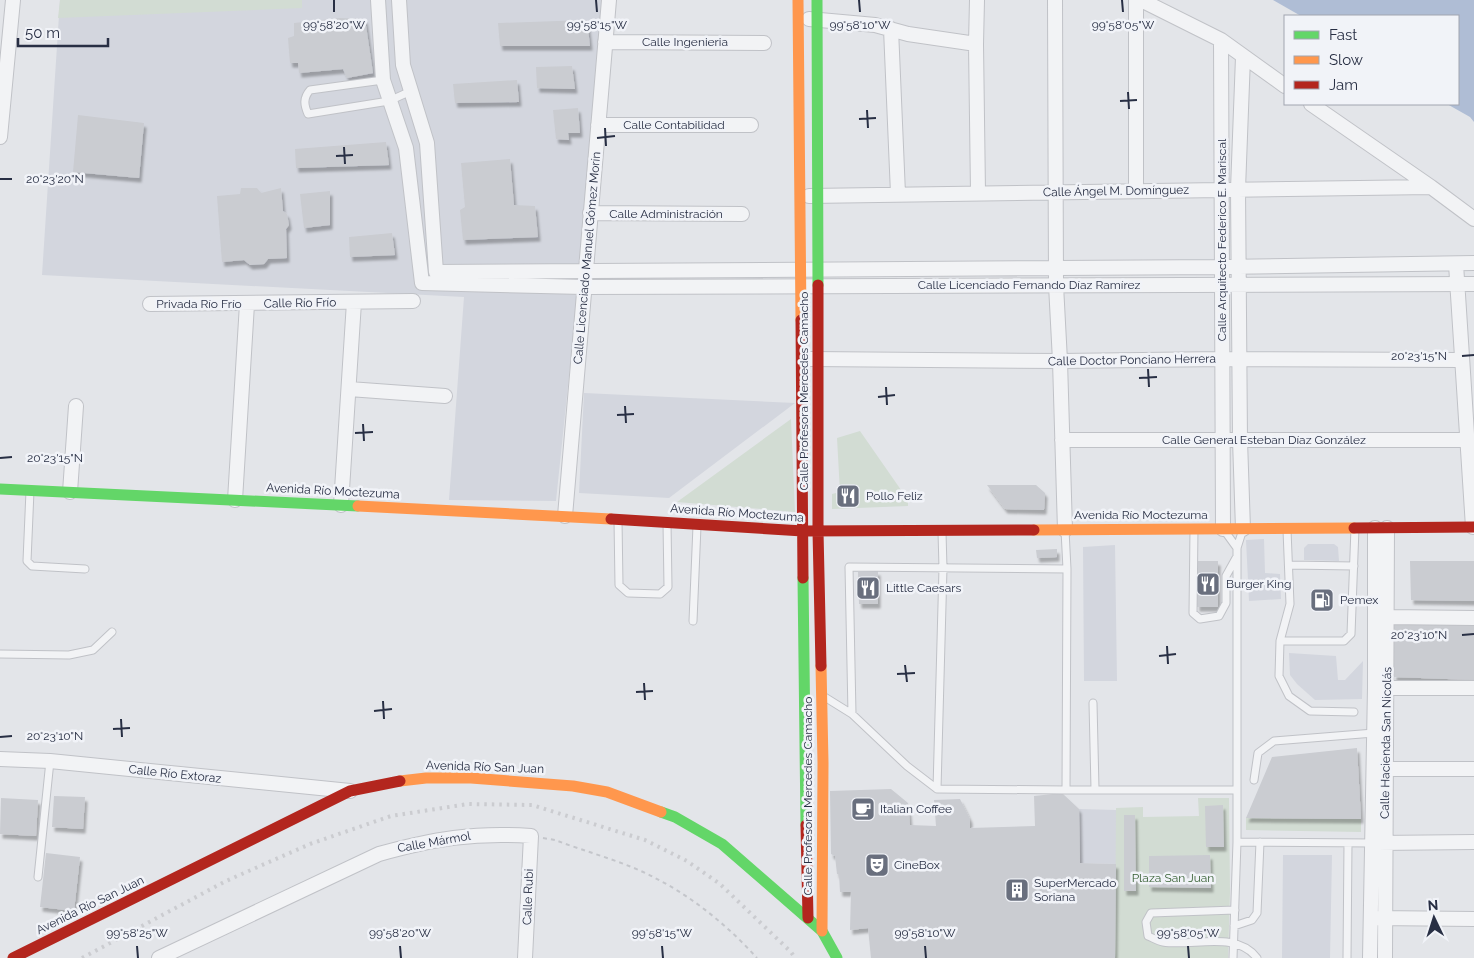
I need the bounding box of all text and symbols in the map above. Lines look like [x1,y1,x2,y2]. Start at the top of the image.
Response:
scale bar [18,15,108,47]
legend [1284,15,1459,105]
text: 99°58'20"W [303,18,366,32]
text: 99°58'15"W [567,18,628,32]
text: 99°58'10"W [829,18,891,32]
text: 99°58'05"W [1092,18,1155,32]
text: 50 m [25,24,60,42]
text: Fast [1329,26,1357,44]
street label: Calle Ingenieria [642,35,728,49]
text: Slow [1329,51,1363,69]
text: Jam [1329,76,1358,94]
street label: Calle Contabilidad [623,118,725,132]
street label: Calle Arquitecto Federico E. Mariscal [1215,138,1229,341]
street label: Calle Licenciado Manuel Gómez Morín [571,151,603,365]
text: 20°23'20"N [26,172,84,186]
street label: Calle Ángel M. Domínguez [1043,183,1189,199]
street label: Calle Administración [609,207,723,221]
street label: Calle Licenciado Fernando Díaz Ramírez [918,278,1140,292]
street label: Calle Profesora Mercedes Camacho [797,292,811,490]
street label: Calle Río Frío [264,295,336,311]
street label: Privada Río Frío [156,297,242,311]
text: 20°23'15"N [1391,349,1447,363]
street label: Calle Doctor Ponciano Herrera [1048,352,1216,368]
street label: Calle General Esteban Díaz González [1162,433,1366,447]
text: 20°23'15"N [27,451,83,465]
street label: Avenida Río Moctezuma [266,481,400,501]
restaurant icon: Pollo Feliz [835,483,861,509]
place label: Pollo Feliz [866,489,923,503]
street label: Avenida Río Moctezuma [670,501,804,525]
street label: Avenida Río Moctezuma [1074,508,1208,522]
restaurant icon: Burger King [1195,571,1221,597]
restaurant icon: Little Caesars [855,575,881,601]
place label: Burger King [1226,577,1291,591]
place label: Little Caesars [886,581,961,595]
fuel station icon: Pemex [1309,587,1335,613]
place label: Pemex [1340,593,1378,607]
text: 20°23'10"N [1391,628,1447,642]
street label: Calle Hacienda San Nicolás [1378,667,1394,819]
street label: Calle Profesora Mercedes Camacho [801,697,815,895]
text: 20°23'10"N [27,729,83,743]
street label: Avenida Río San Juan [426,758,544,776]
street label: Calle Río Extoraz [128,762,222,786]
cafe icon: Italian Coffee [850,796,876,822]
place label: Italian Coffee [880,802,952,816]
street label: Calle Mármol [396,829,472,855]
theatre icon: CineBox [864,852,890,878]
place label: CineBox [894,858,940,872]
street label: Calle Rubi [520,869,536,925]
park label: Plaza San Juan [1132,871,1214,885]
street label: Avenida Río San Juan [34,873,146,937]
place label: SuperMercado Soriana [1034,876,1116,904]
building icon: SuperMercado Soriana [1004,877,1030,903]
north arrow [1409,893,1459,943]
text: N [1427,897,1439,913]
text: 99°58'25"W [106,926,168,940]
text: 99°58'20"W [369,926,432,940]
text: 99°58'15"W [632,926,693,940]
text: 99°58'10"W [894,926,956,940]
text: 99°58'05"W [1157,926,1220,940]

